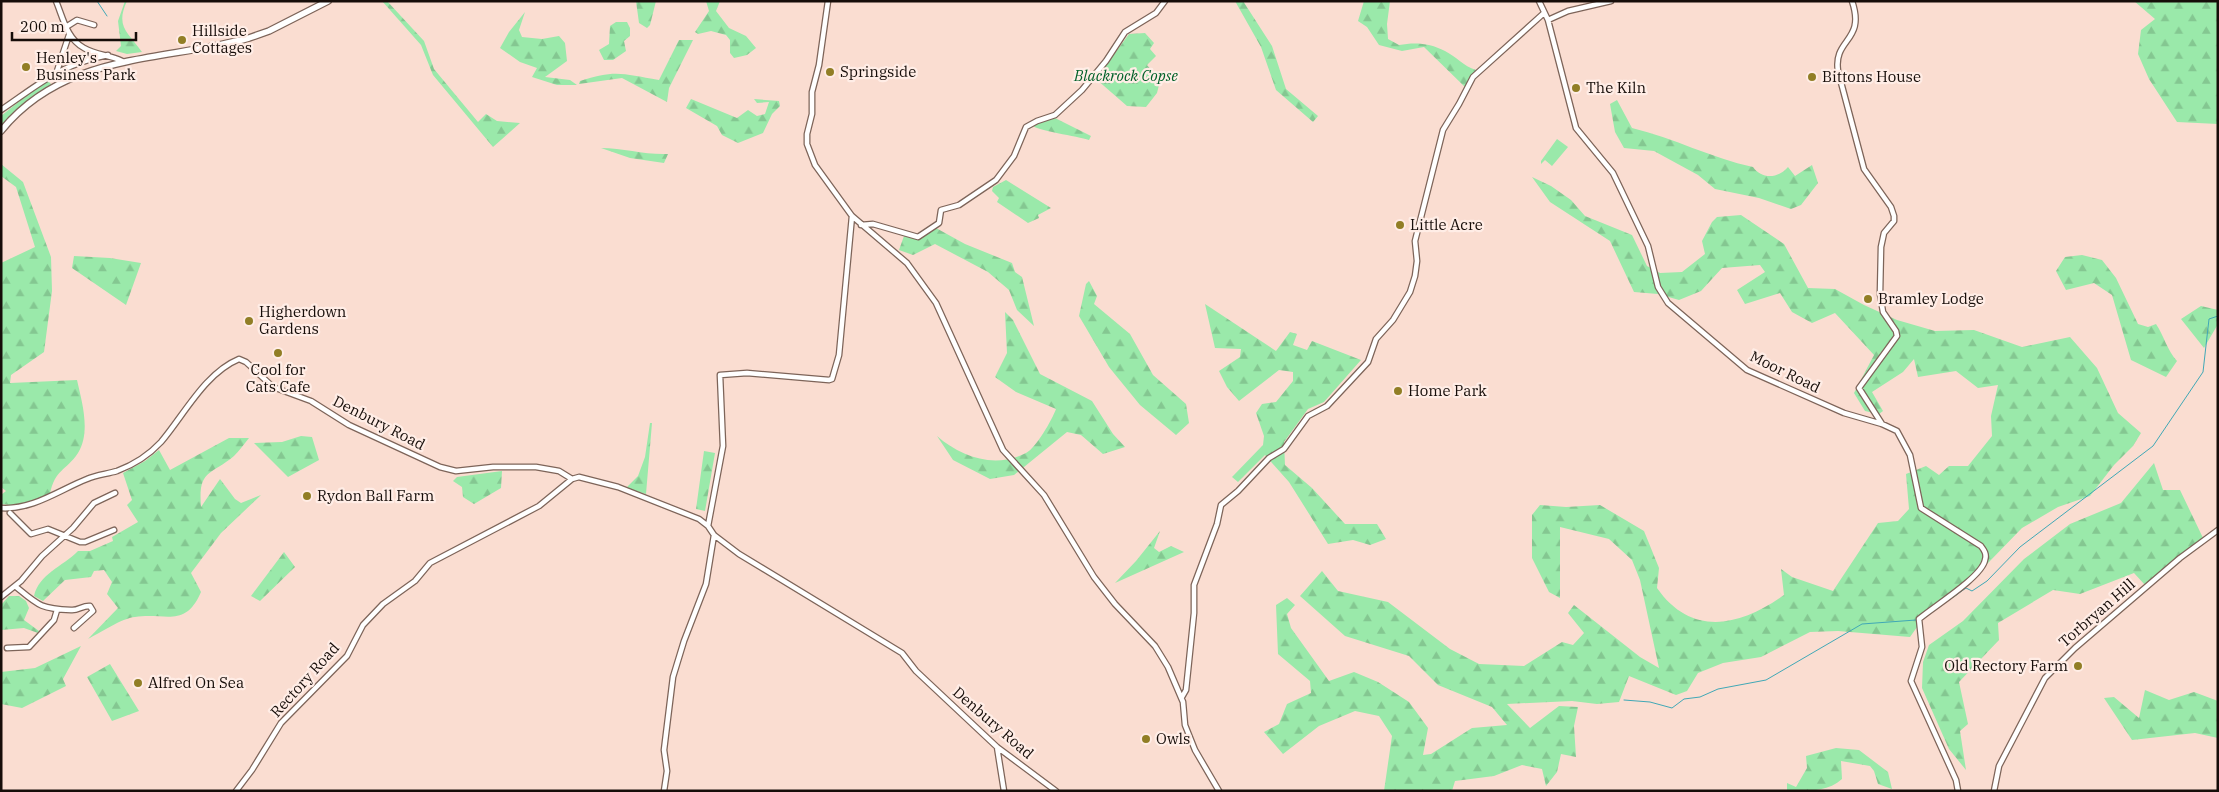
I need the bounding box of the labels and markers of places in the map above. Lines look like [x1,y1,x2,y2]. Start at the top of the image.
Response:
place label: Hillside Cottages [192,21,252,57]
marker: Hillside Cottages [176,34,188,46]
place label: Henley's Business Park [36,48,136,84]
marker: Henley's Business Park [20,61,32,73]
place label: Springside [840,62,916,81]
marker: Springside [824,66,836,78]
place label: Bittons House [1822,67,1921,86]
marker: Bittons House [1806,71,1818,83]
place label: The Kiln [1586,78,1646,97]
marker: The Kiln [1570,82,1582,94]
place label: Little Acre [1410,215,1483,234]
marker: Little Acre [1394,219,1406,231]
place label: Bramley Lodge [1878,289,1984,308]
marker: Bramley Lodge [1862,293,1874,305]
place label: Higherdown Gardens [259,302,347,338]
marker: Higherdown Gardens [243,315,255,327]
marker: Cool for Cats Cafe [272,347,284,359]
place label: Cool for Cats Cafe [246,360,310,396]
place label: Home Park [1408,381,1487,400]
marker: Home Park [1392,385,1404,397]
place label: Rydon Ball Farm [317,486,434,505]
marker: Rydon Ball Farm [301,490,313,502]
place label: Old Rectory Farm [1944,656,2068,675]
marker: Old Rectory Farm [2072,660,2084,672]
place label: Alfred On Sea [148,673,244,692]
marker: Alfred On Sea [132,677,144,689]
place label: Owls [1156,729,1190,748]
marker: Owls [1140,733,1152,745]

